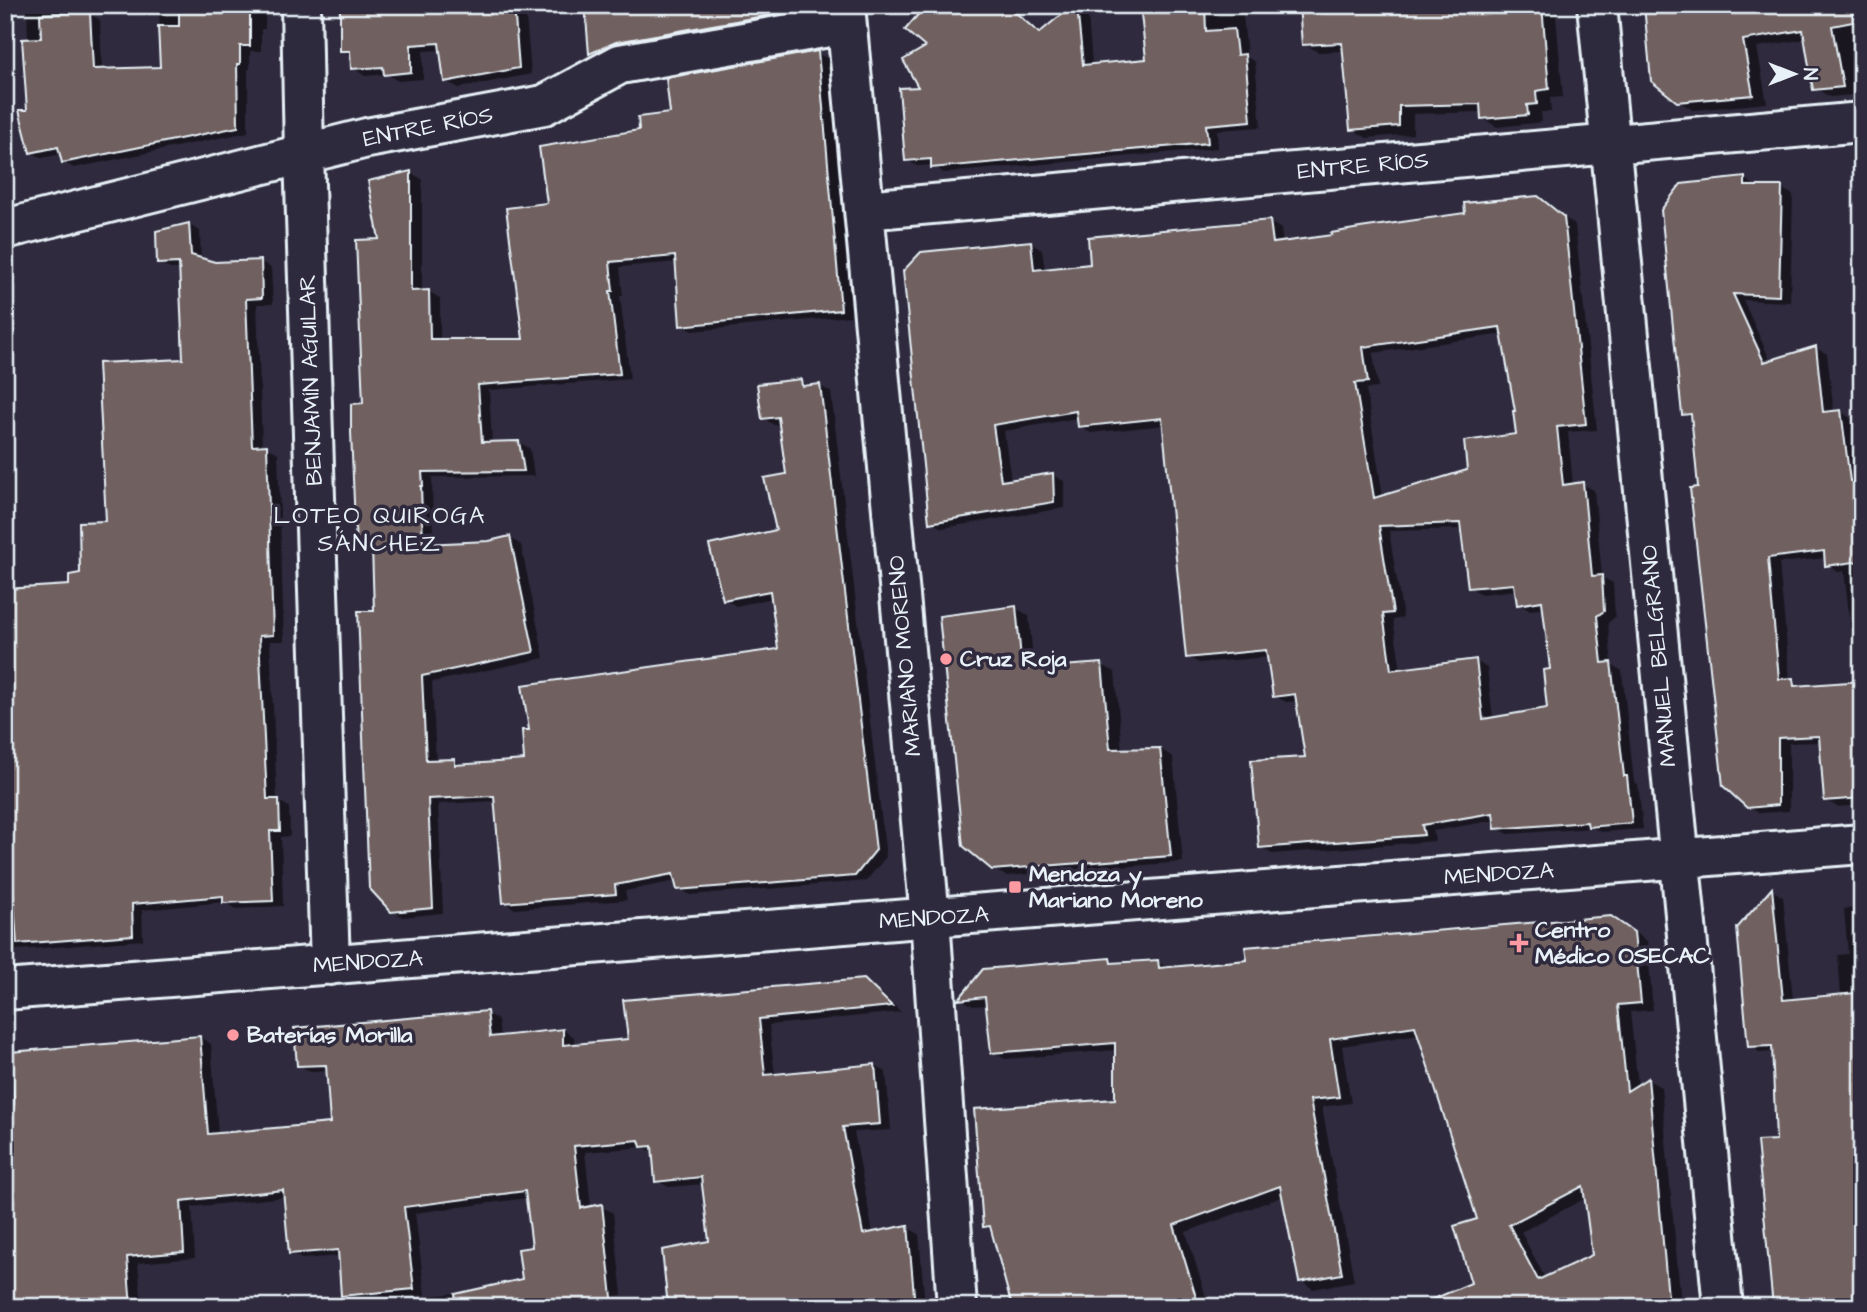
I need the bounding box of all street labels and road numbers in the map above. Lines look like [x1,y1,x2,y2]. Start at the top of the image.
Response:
street label: ENTRE RÍOS [360,99,496,155]
street label: ENTRE RÍOS [1296,144,1430,188]
street label: BENJAMÍN AGUILAR [291,274,331,486]
street label: MANUEL BELGRANO [1633,544,1685,768]
street label: MARIANO MORENO [880,554,930,758]
street label: MENDOZA [1443,854,1555,894]
street label: MENDOZA [878,898,990,938]
street label: MENDOZA [312,942,424,982]

